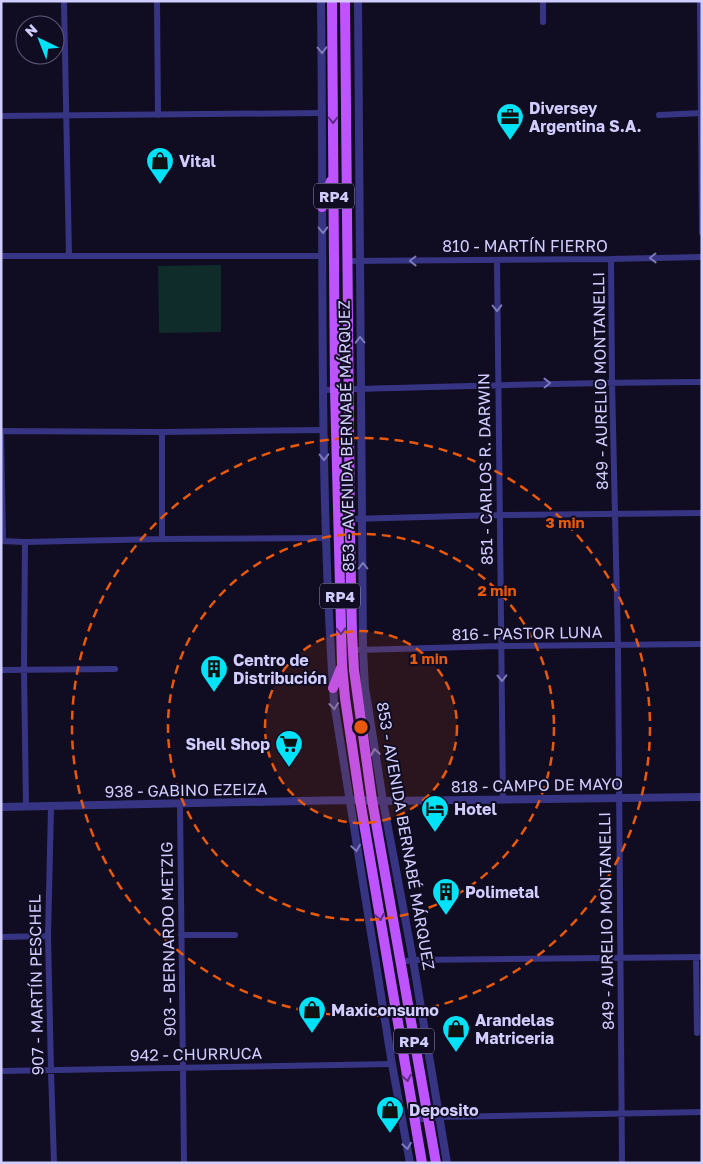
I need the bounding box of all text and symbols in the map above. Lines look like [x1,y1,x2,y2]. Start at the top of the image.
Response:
north arrow [15,15,65,65]
text: N [21,20,40,40]
one-way arrow [316,46,327,54]
place label: Diversey Argentina S.A. [529,98,642,136]
office icon: Diversey Argentina S.A. [495,102,525,141]
one-way arrow [328,116,338,124]
shop icon: Vital [145,146,175,185]
place label: Vital [179,151,216,171]
road number: RP4 [314,184,354,208]
one-way arrow [317,226,328,234]
street label: 810 - MARTÍN FIERRO [442,236,608,256]
one-way arrow [649,253,656,263]
one-way arrow [409,256,416,266]
street label: 849 - AURELIO MONTANELLI [588,272,612,490]
street label: 853 - AVENIDA BERNABÉ MÁRQUEZ [334,300,358,572]
one-way arrow [492,305,502,313]
one-way arrow [355,336,365,344]
street label: 851 - CARLOS R. DARWIN [473,373,497,565]
one-way arrow [543,378,551,389]
one-way arrow [319,453,329,461]
text: 3 min [545,513,585,531]
one-way arrow [357,562,368,570]
text: 2 min [477,581,517,599]
road number: RP4 [320,584,360,608]
street label: 816 - PASTOR LUNA [452,622,603,644]
one-way arrow [336,627,347,635]
text: 1 min [410,649,448,667]
place label: Centro de Distribución [233,650,327,688]
building icon: Centro de Distribución [199,654,229,693]
one-way arrow [497,674,507,682]
street label: 853 - AVENIDA BERNABÉ MÁRQUEZ [373,700,439,972]
one-way arrow [328,703,339,711]
centre of rings [352,718,370,736]
supermarket icon: Shell Shop [274,729,304,768]
place label: Shell Shop [186,734,270,754]
one-way arrow [371,748,381,757]
street label: 818 - CAMPO DE MAYO [451,773,623,797]
street label: 938 - GABINO EZEIZA [104,779,268,801]
hotel icon: Hotel [420,794,450,833]
place label: Hotel [454,799,498,819]
street label: 849 - AURELIO MONTANELLI [594,812,618,1030]
street label: 903 - BERNARDO METZIG [156,841,180,1037]
one-way arrow [351,844,361,853]
building icon: Polimetal [431,877,461,916]
place label: Polimetal [465,882,540,902]
street label: 907 - MARTÍN PESCHEL [24,894,48,1076]
one-way arrow [374,913,384,922]
shop icon: Maxiconsumo [297,995,327,1034]
place label: Maxiconsumo [331,1000,439,1020]
place label: Arandelas Matriceria [475,1010,554,1048]
shop icon: Arandelas Matriceria [441,1014,471,1053]
road number: RP4 [394,1028,434,1054]
street label: 942 - CHURRUCA [130,1043,262,1065]
one-way arrow [402,1073,412,1082]
shop icon: Deposito [375,1095,405,1134]
place label: Deposito [409,1100,479,1120]
one-way arrow [401,1142,411,1151]

